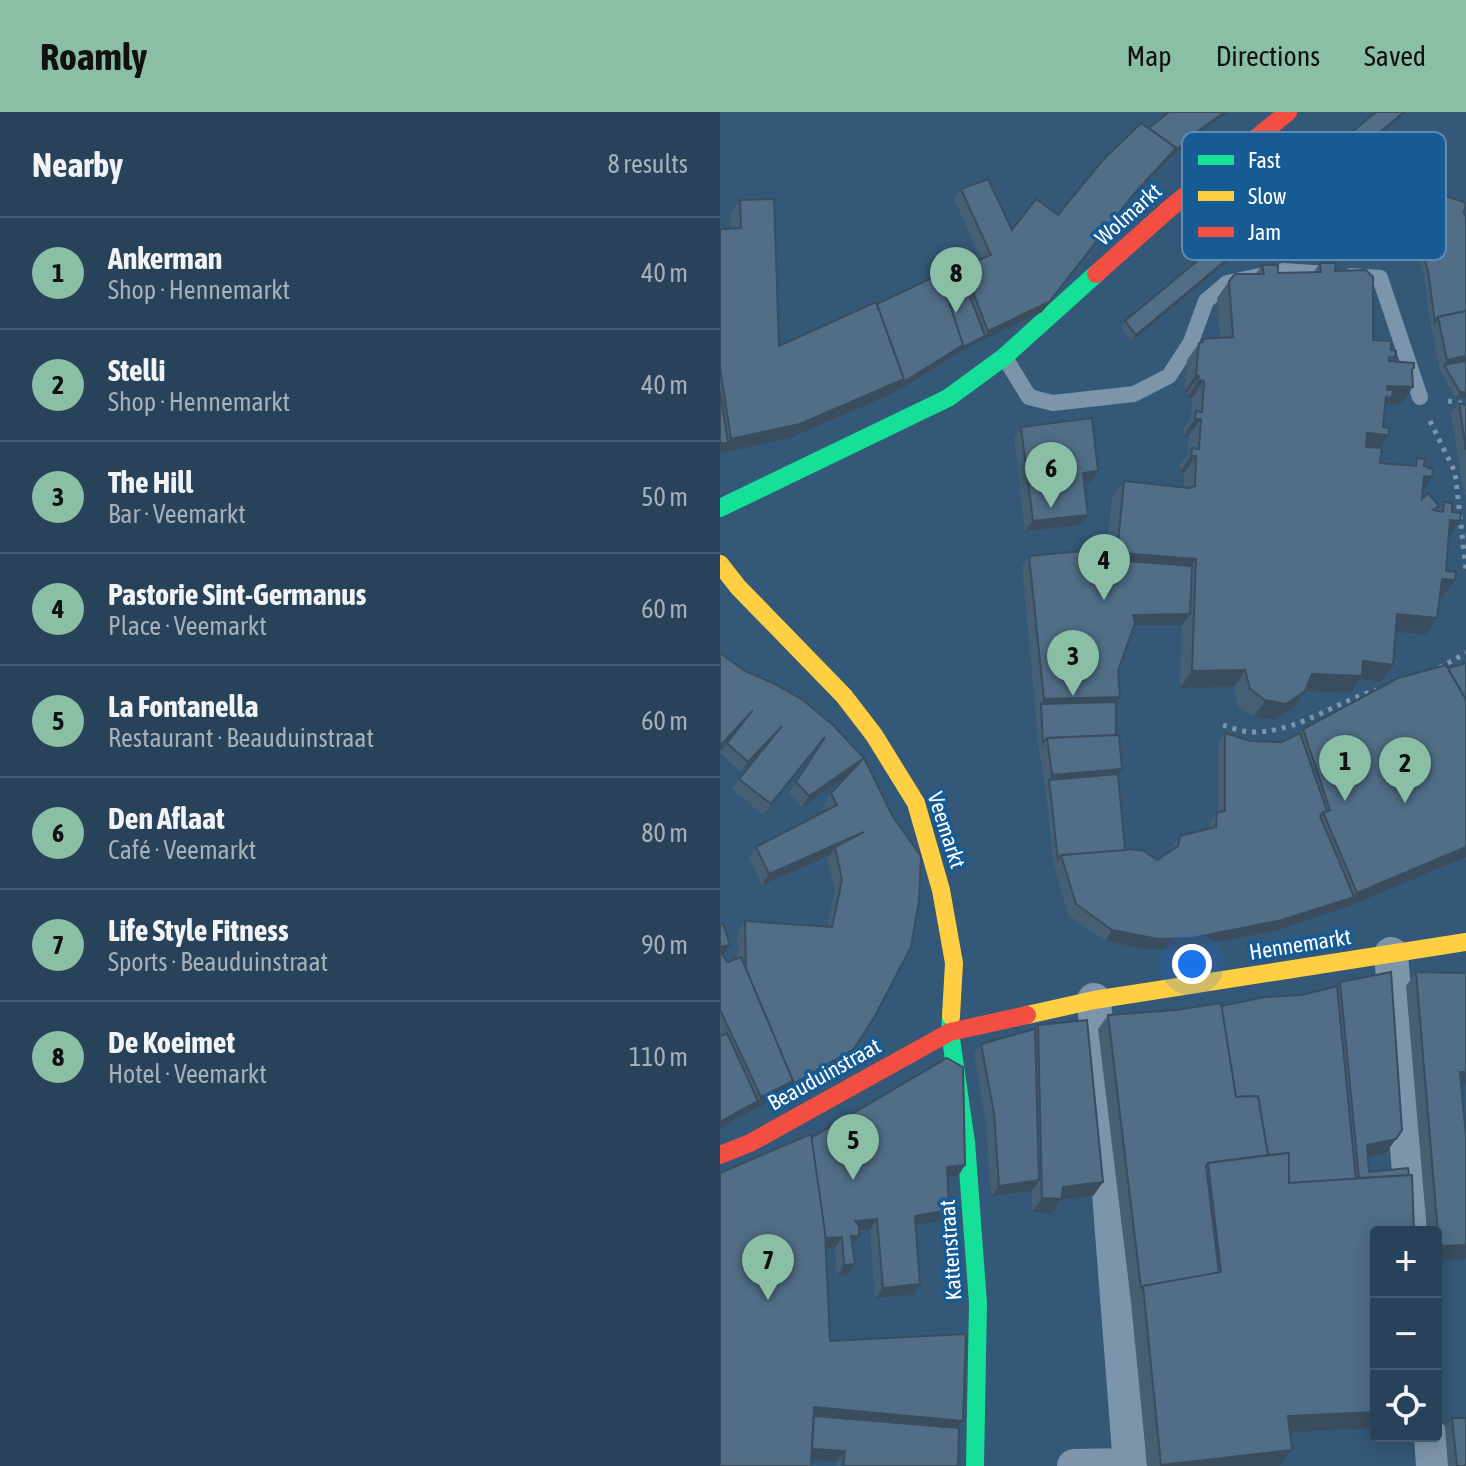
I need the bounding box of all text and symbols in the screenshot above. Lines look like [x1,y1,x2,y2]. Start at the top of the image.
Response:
text: Roamly [40,35,147,78]
text: Map [1127,40,1172,72]
text: Directions [1216,40,1320,72]
text: Saved [1364,40,1426,72]
legend [1182,132,1446,260]
text: Nearby [32,145,123,184]
text: Fast [1248,147,1281,173]
text: 8 results [607,149,688,179]
street label: Wolmarkt [1090,178,1166,250]
text: Slow [1248,183,1286,209]
text: Jam [1248,219,1281,245]
text: Ankerman [108,241,222,275]
pin: 8 [930,247,982,313]
text: 1 [52,258,64,288]
text: 40 m [641,258,688,288]
text: Shop · Hennemarkt [108,275,290,305]
text: Stelli [108,353,165,387]
text: 2 [52,370,64,400]
text: 40 m [641,370,688,400]
text: Shop · Hennemarkt [108,387,290,417]
pin: 6 [1025,442,1077,508]
text: The Hill [108,465,193,499]
text: 3 [52,482,64,512]
text: 50 m [641,482,688,512]
text: Bar · Veemarkt [108,499,246,529]
pin: 4 [1078,534,1130,600]
text: Pastorie Sint-Germanus [108,577,366,611]
text: 4 [52,594,64,624]
text: 60 m [641,594,688,624]
text: Place · Veemarkt [108,611,267,641]
pin: 3 [1047,630,1099,696]
text: La Fontanella [108,689,258,723]
text: 5 [52,706,64,736]
text: 60 m [641,706,688,736]
text: Restaurant · Beauduinstraat [108,723,374,753]
pin: 1 [1319,735,1371,801]
pin: 2 [1379,737,1431,803]
street label: Veemarkt [922,789,972,871]
text: Den Aflaat [108,801,225,835]
text: 6 [52,818,64,848]
text: 80 m [641,818,688,848]
text: Café · Veemarkt [108,835,256,865]
text: Life Style Fitness [108,913,288,947]
street label: Hennemarkt [1247,923,1353,965]
text: 7 [52,930,64,960]
text: 90 m [641,930,688,960]
your location [1172,944,1212,984]
text: Sports · Beauduinstraat [108,947,328,977]
text: De Koeimet [108,1025,235,1059]
street label: Beauduinstraat [763,1032,885,1116]
text: 8 [52,1042,64,1072]
text: 110 m [629,1042,688,1072]
text: Hotel · Veemarkt [108,1059,267,1089]
pin: 5 [827,1114,879,1180]
street label: Kattenstraat [934,1199,966,1301]
map controls [1370,1226,1442,1442]
button: + [1370,1226,1442,1298]
pin: 7 [742,1234,794,1300]
button: − [1370,1298,1442,1370]
button: locate [1370,1370,1442,1442]

